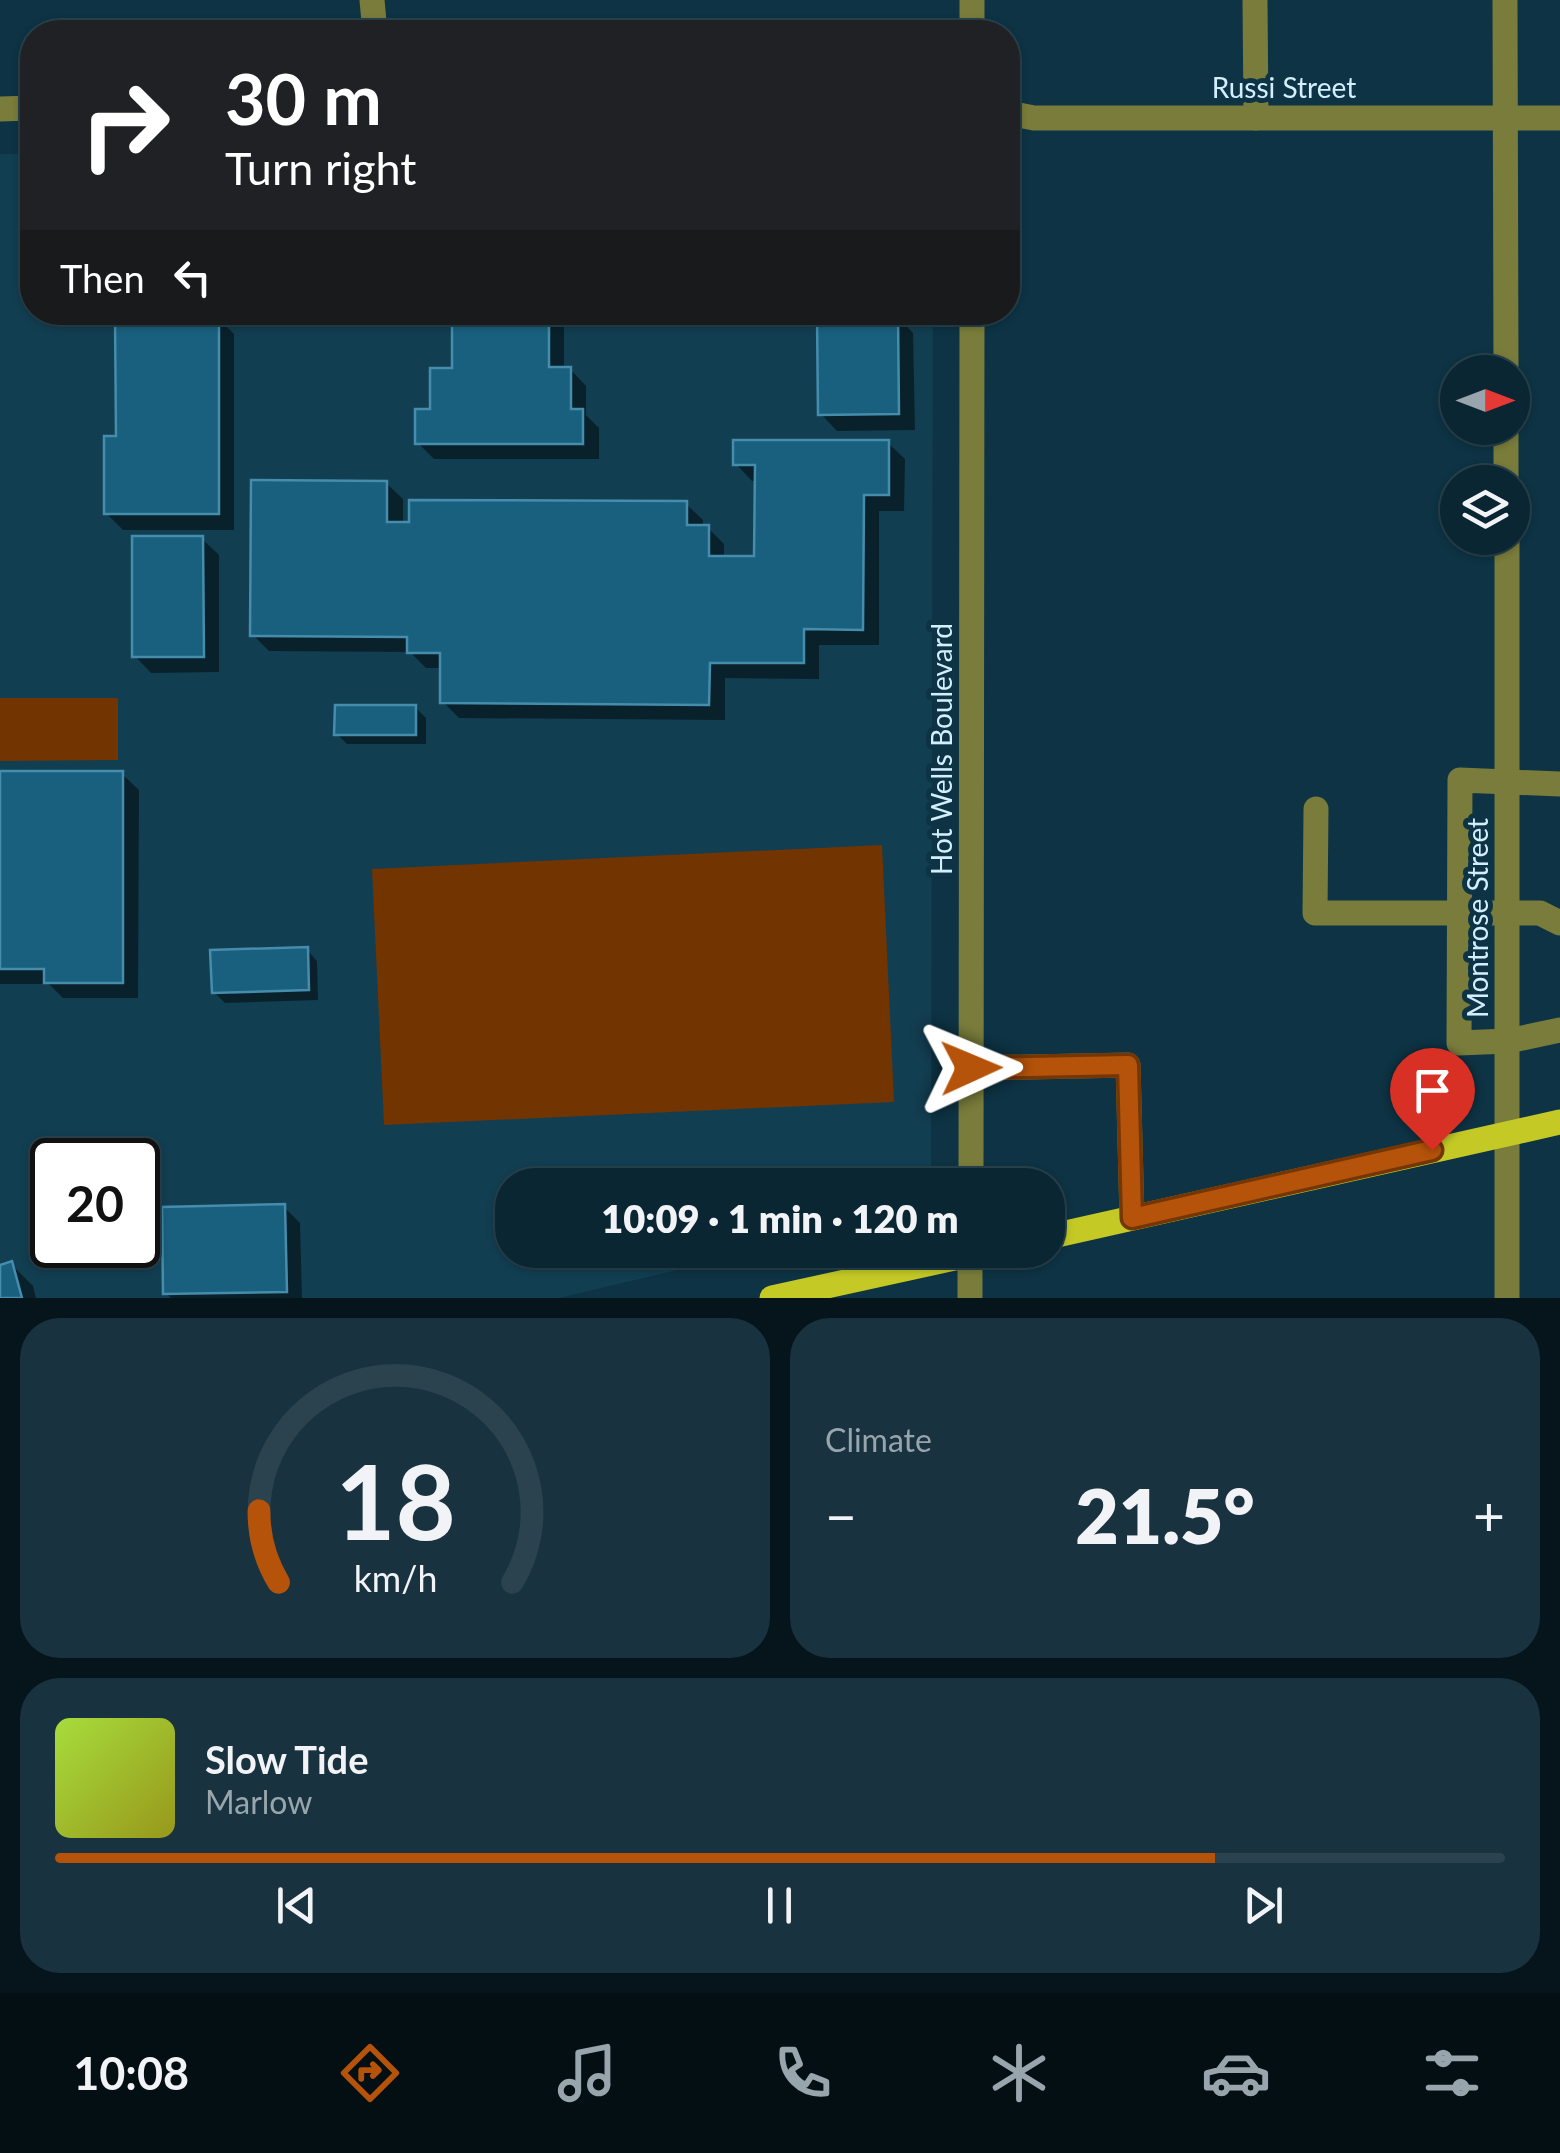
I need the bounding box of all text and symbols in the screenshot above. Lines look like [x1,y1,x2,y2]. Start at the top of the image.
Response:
text: 30 m [225,56,382,140]
icon: right [60,60,190,190]
street label: Russi Street [1212,70,1356,104]
text: Turn right [225,141,416,195]
icon: left [165,250,220,305]
text: Then [60,255,145,301]
north arrow [1440,355,1530,445]
map controls [1440,355,1530,555]
button: layers [1440,465,1530,555]
street label: Hot Wells Boulevard [924,623,958,875]
street label: Montrose Street [1460,818,1494,1018]
position arrow [919,1016,1023,1120]
pin [1390,1048,1475,1151]
icon: arrive [1405,1063,1460,1118]
speed limit sign: 20 [30,1138,160,1268]
text: 10:09 · 1 min · 120 m [601,1195,959,1241]
text: Climate [825,1420,932,1459]
text: 18 [335,1437,455,1562]
text: 21.5° [1075,1470,1255,1560]
text: − [825,1482,857,1548]
text: + [1473,1482,1505,1548]
text: km/h [353,1557,437,1600]
text: Slow Tide [205,1736,368,1782]
text: Marlow [205,1782,312,1821]
icon: previous [269,1878,324,1933]
icon: pause [752,1878,807,1933]
icon: next [1236,1878,1291,1933]
icon: directions [335,2038,405,2108]
icon: music [552,2038,622,2108]
icon: phone [768,2038,838,2108]
icon: climate [984,2038,1054,2108]
icon: car [1201,2038,1271,2108]
icon: filters [1417,2038,1487,2108]
text: 10:08 [73,2046,189,2100]

